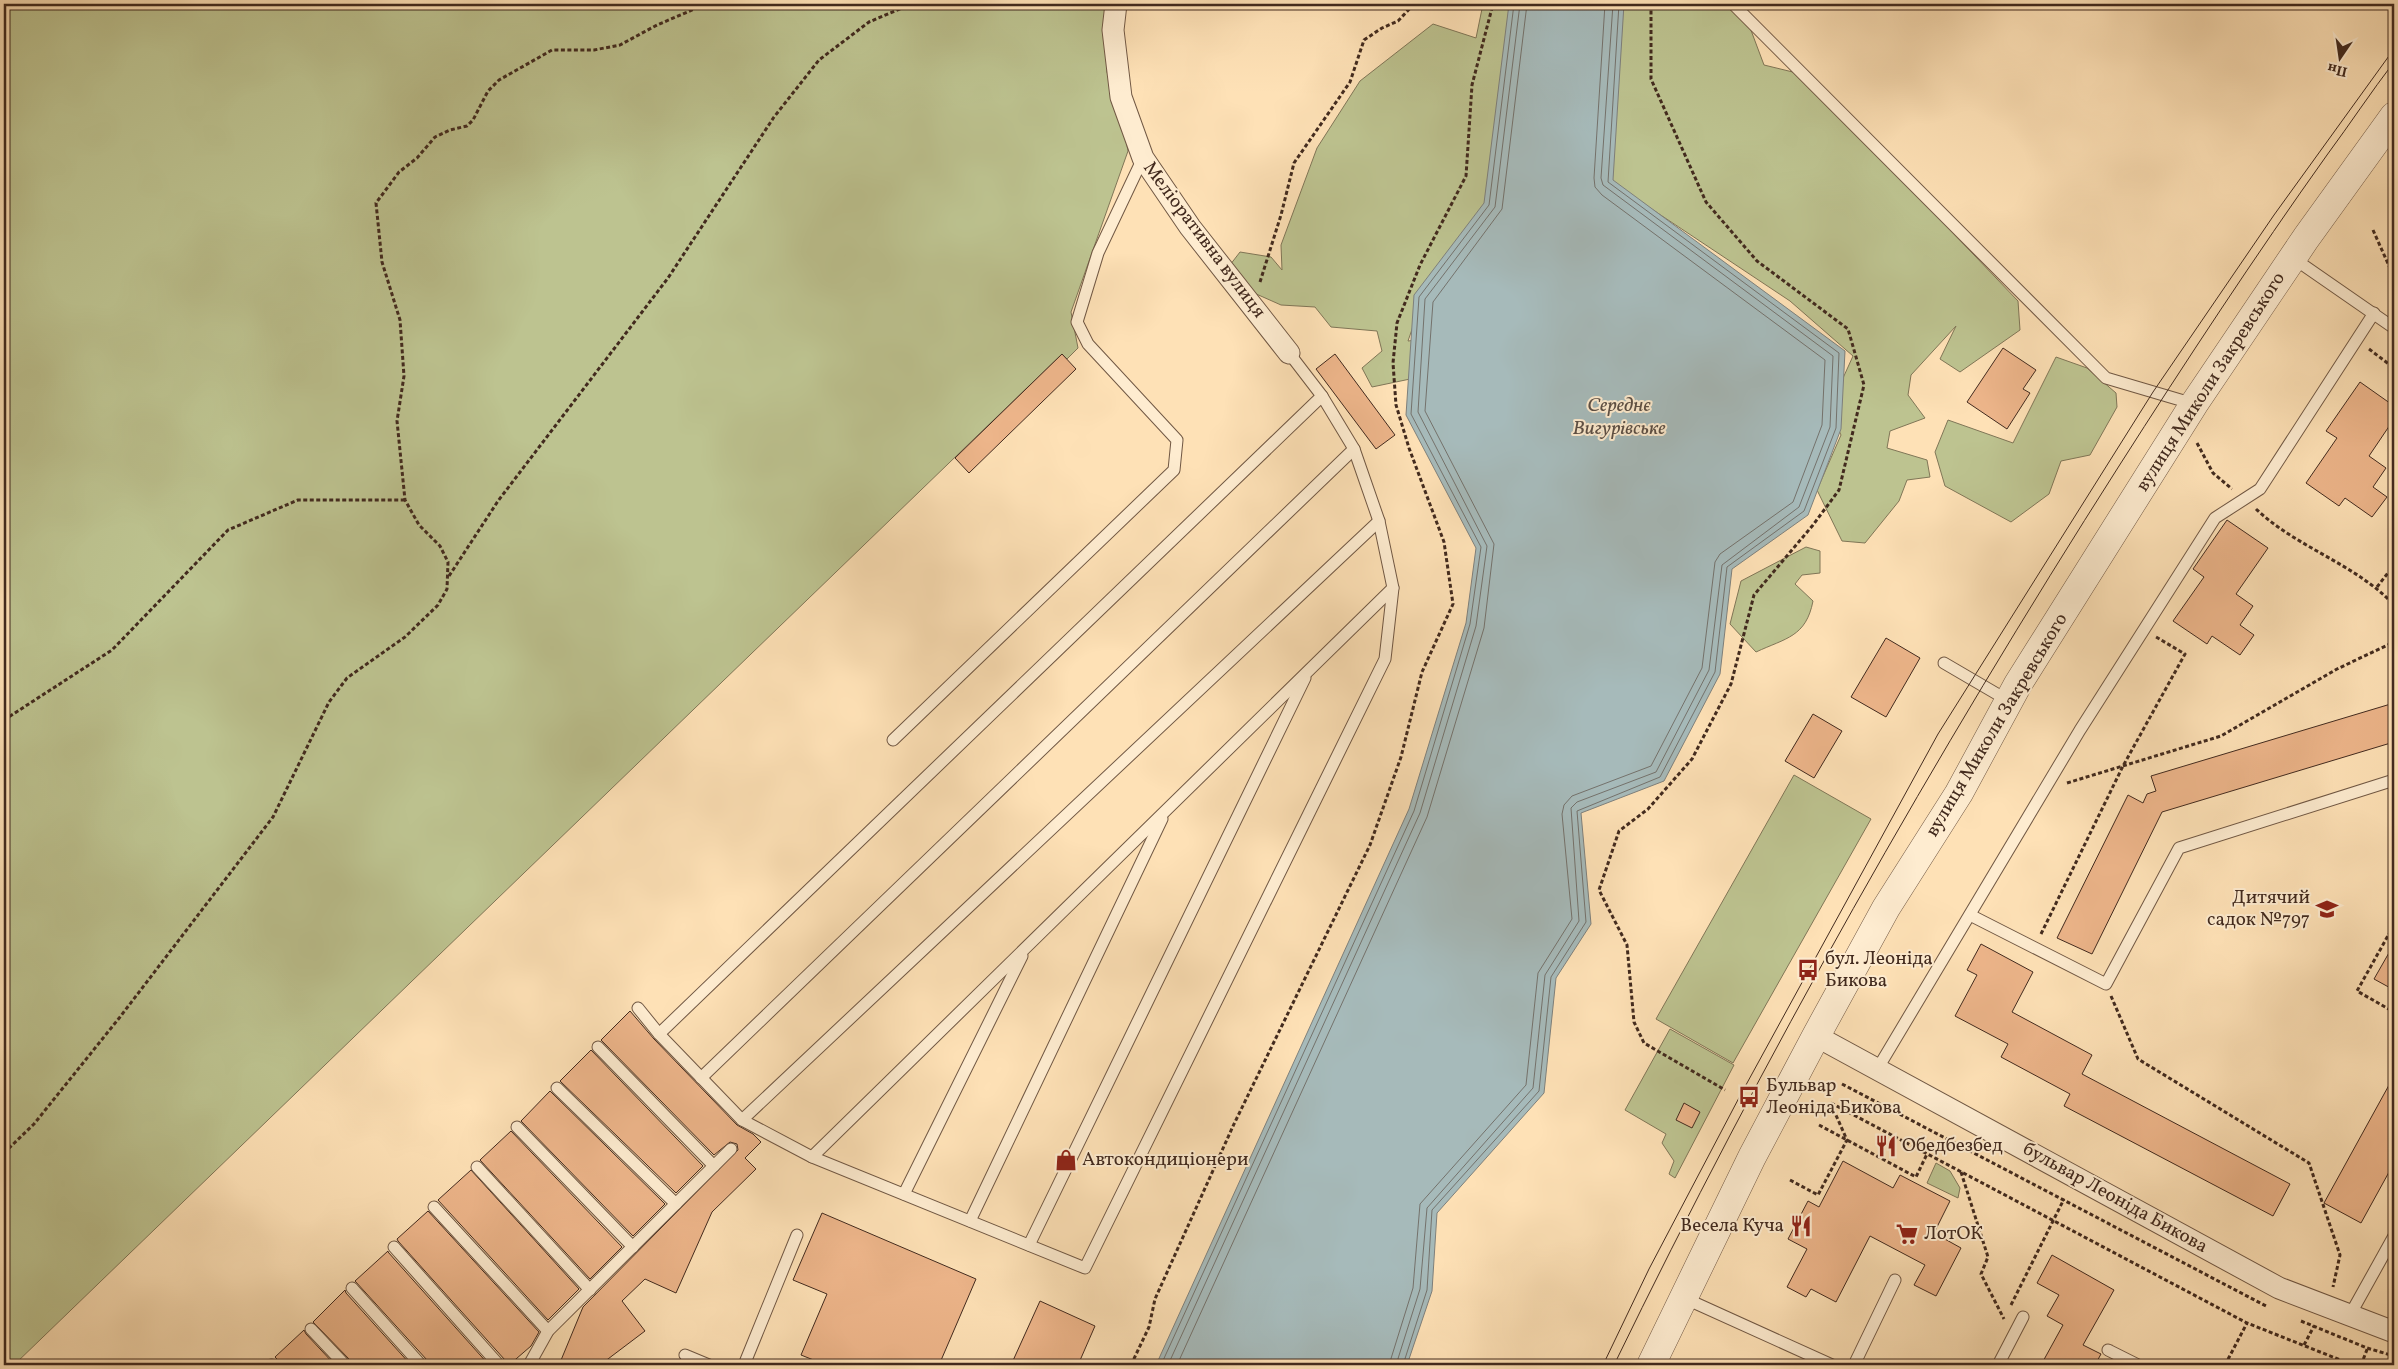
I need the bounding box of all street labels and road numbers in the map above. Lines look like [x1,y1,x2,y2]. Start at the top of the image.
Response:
street label: Меліоративна вулиця [1137,156,1272,324]
street label: вулиця Миколи Закревського [2130,267,2292,497]
street label: вулиця Миколи Закревського [1920,608,2074,842]
street label: бульвар Леоніда Бикова [2018,1136,2212,1260]

